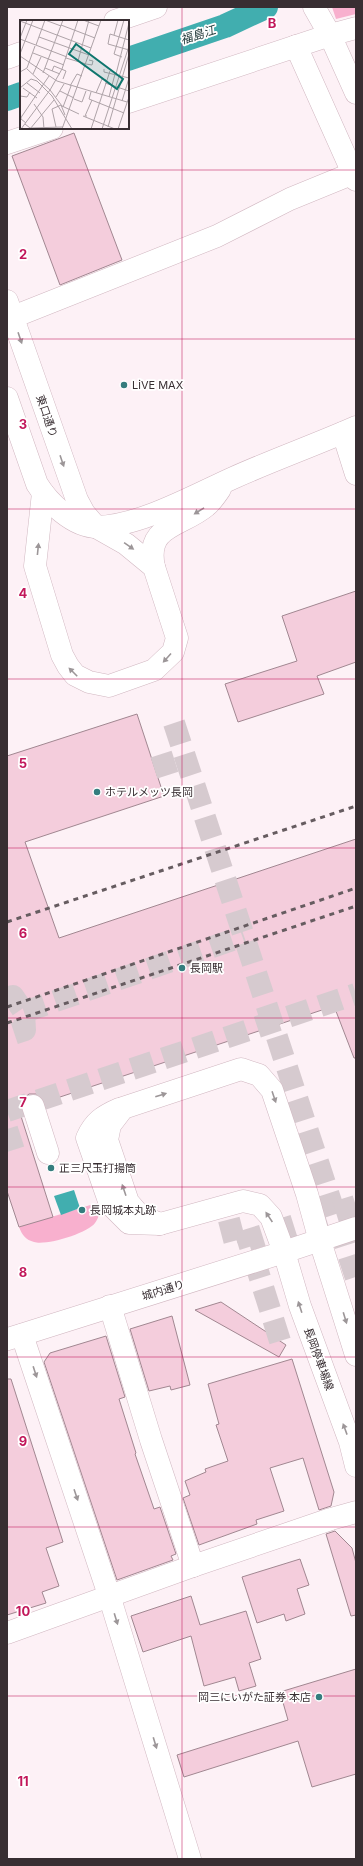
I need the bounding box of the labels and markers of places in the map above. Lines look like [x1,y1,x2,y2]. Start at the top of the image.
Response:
place label: LiVE MAX [132,378,184,392]
marker: LiVE MAX [119,380,129,390]
place label: ホテルメッツ長岡 [105,785,193,799]
marker: ホテルメッツ長岡 [92,787,102,797]
place label: 長岡駅 [190,961,223,975]
marker: 長岡駅 [177,963,187,973]
place label: 正三尺玉打揚筒 [59,1161,136,1175]
marker: 正三尺玉打揚筒 [46,1163,56,1173]
place label: 長岡城本丸跡 [90,1203,156,1217]
marker: 長岡城本丸跡 [77,1205,87,1215]
place label: 岡三にいがた証券 本店 [198,1690,311,1704]
marker: 岡三にいがた証券 本店 [314,1692,324,1702]

